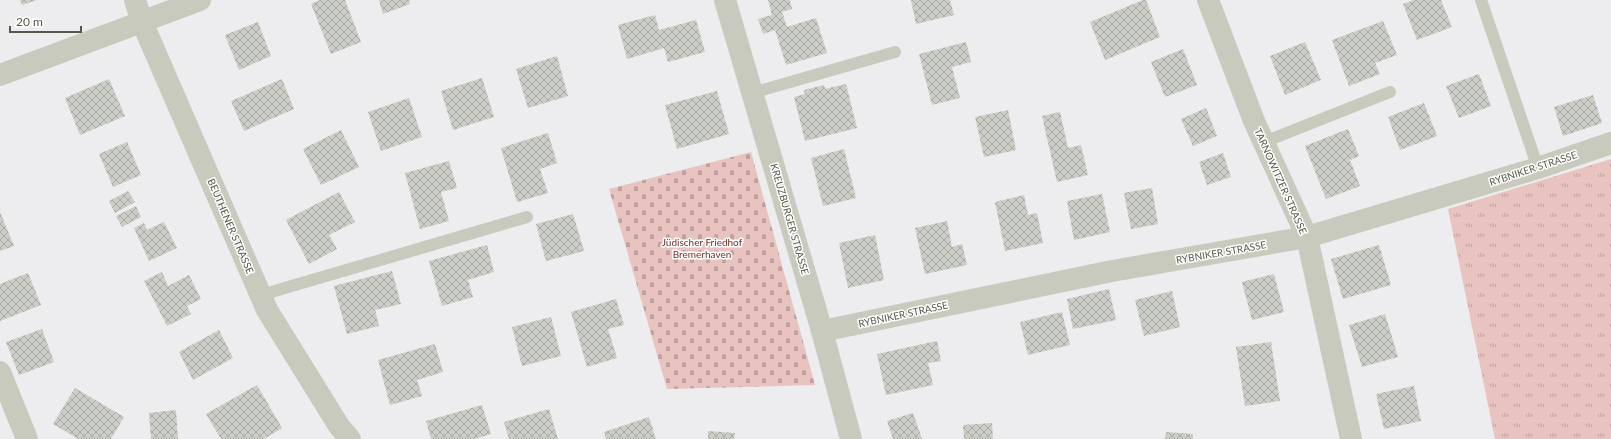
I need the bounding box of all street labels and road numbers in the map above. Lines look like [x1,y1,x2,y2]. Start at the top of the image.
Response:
street label: TARNOWITZER STRASSE [1252,126,1310,236]
street label: RYBNIKER STRASSE [1488,148,1579,188]
street label: KREUZBURGER STRASSE [768,162,812,276]
street label: BEUTHENER STRASSE [206,177,257,276]
street label: RYBNIKER STRASSE [1175,238,1267,266]
street label: RYBNIKER STRASSE [857,299,949,329]

